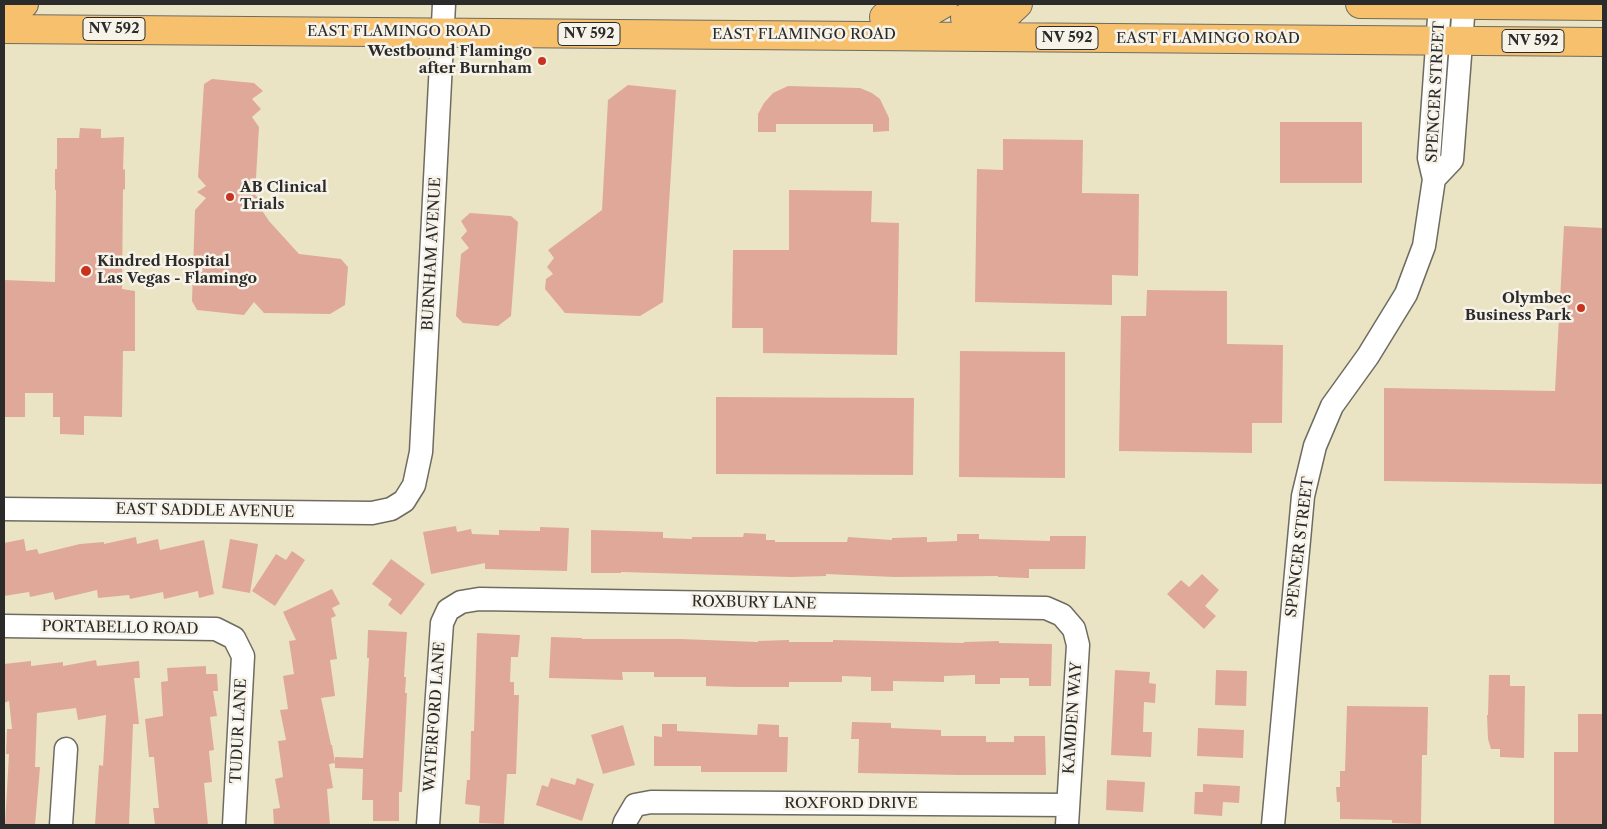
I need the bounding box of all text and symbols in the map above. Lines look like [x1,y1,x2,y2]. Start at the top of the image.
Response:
road number: NV 592 [83,18,145,40]
street label: SPENCER STREET [1423,21,1449,163]
road number: NV 592 [558,22,620,46]
street label: EAST FLAMINGO ROAD [307,23,491,41]
street label: EAST FLAMINGO ROAD [712,26,896,44]
road number: NV 592 [1036,26,1098,49]
road number: NV 592 [1502,29,1564,52]
street label: EAST FLAMINGO ROAD [1116,30,1300,48]
place label: Westbound Flamingo after Burnham [367,43,532,78]
marker: Westbound Flamingo after Burnham [536,55,548,67]
street label: BURNHAM AVENUE [419,177,445,331]
place label: AB Clinical Trials [240,179,327,214]
marker: AB Clinical Trials [224,191,236,203]
place label: Kindred Hospital Las Vegas - Flamingo [97,253,257,288]
marker: Kindred Hospital Las Vegas - Flamingo [79,264,93,278]
place label: Olymbec Business Park [1465,290,1571,325]
marker: Olymbec Business Park [1575,302,1587,314]
street label: SPENCER STREET [1282,476,1318,618]
street label: EAST SADDLE AVENUE [115,500,295,522]
street label: ROXBURY LANE [691,593,817,613]
street label: PORTABELLO ROAD [41,618,199,638]
street label: WATERFORD LANE [421,641,449,793]
street label: KAMDEN WAY [1060,661,1086,775]
street label: TUDUR LANE [227,678,251,784]
street label: ROXFORD DRIVE [784,795,918,813]

